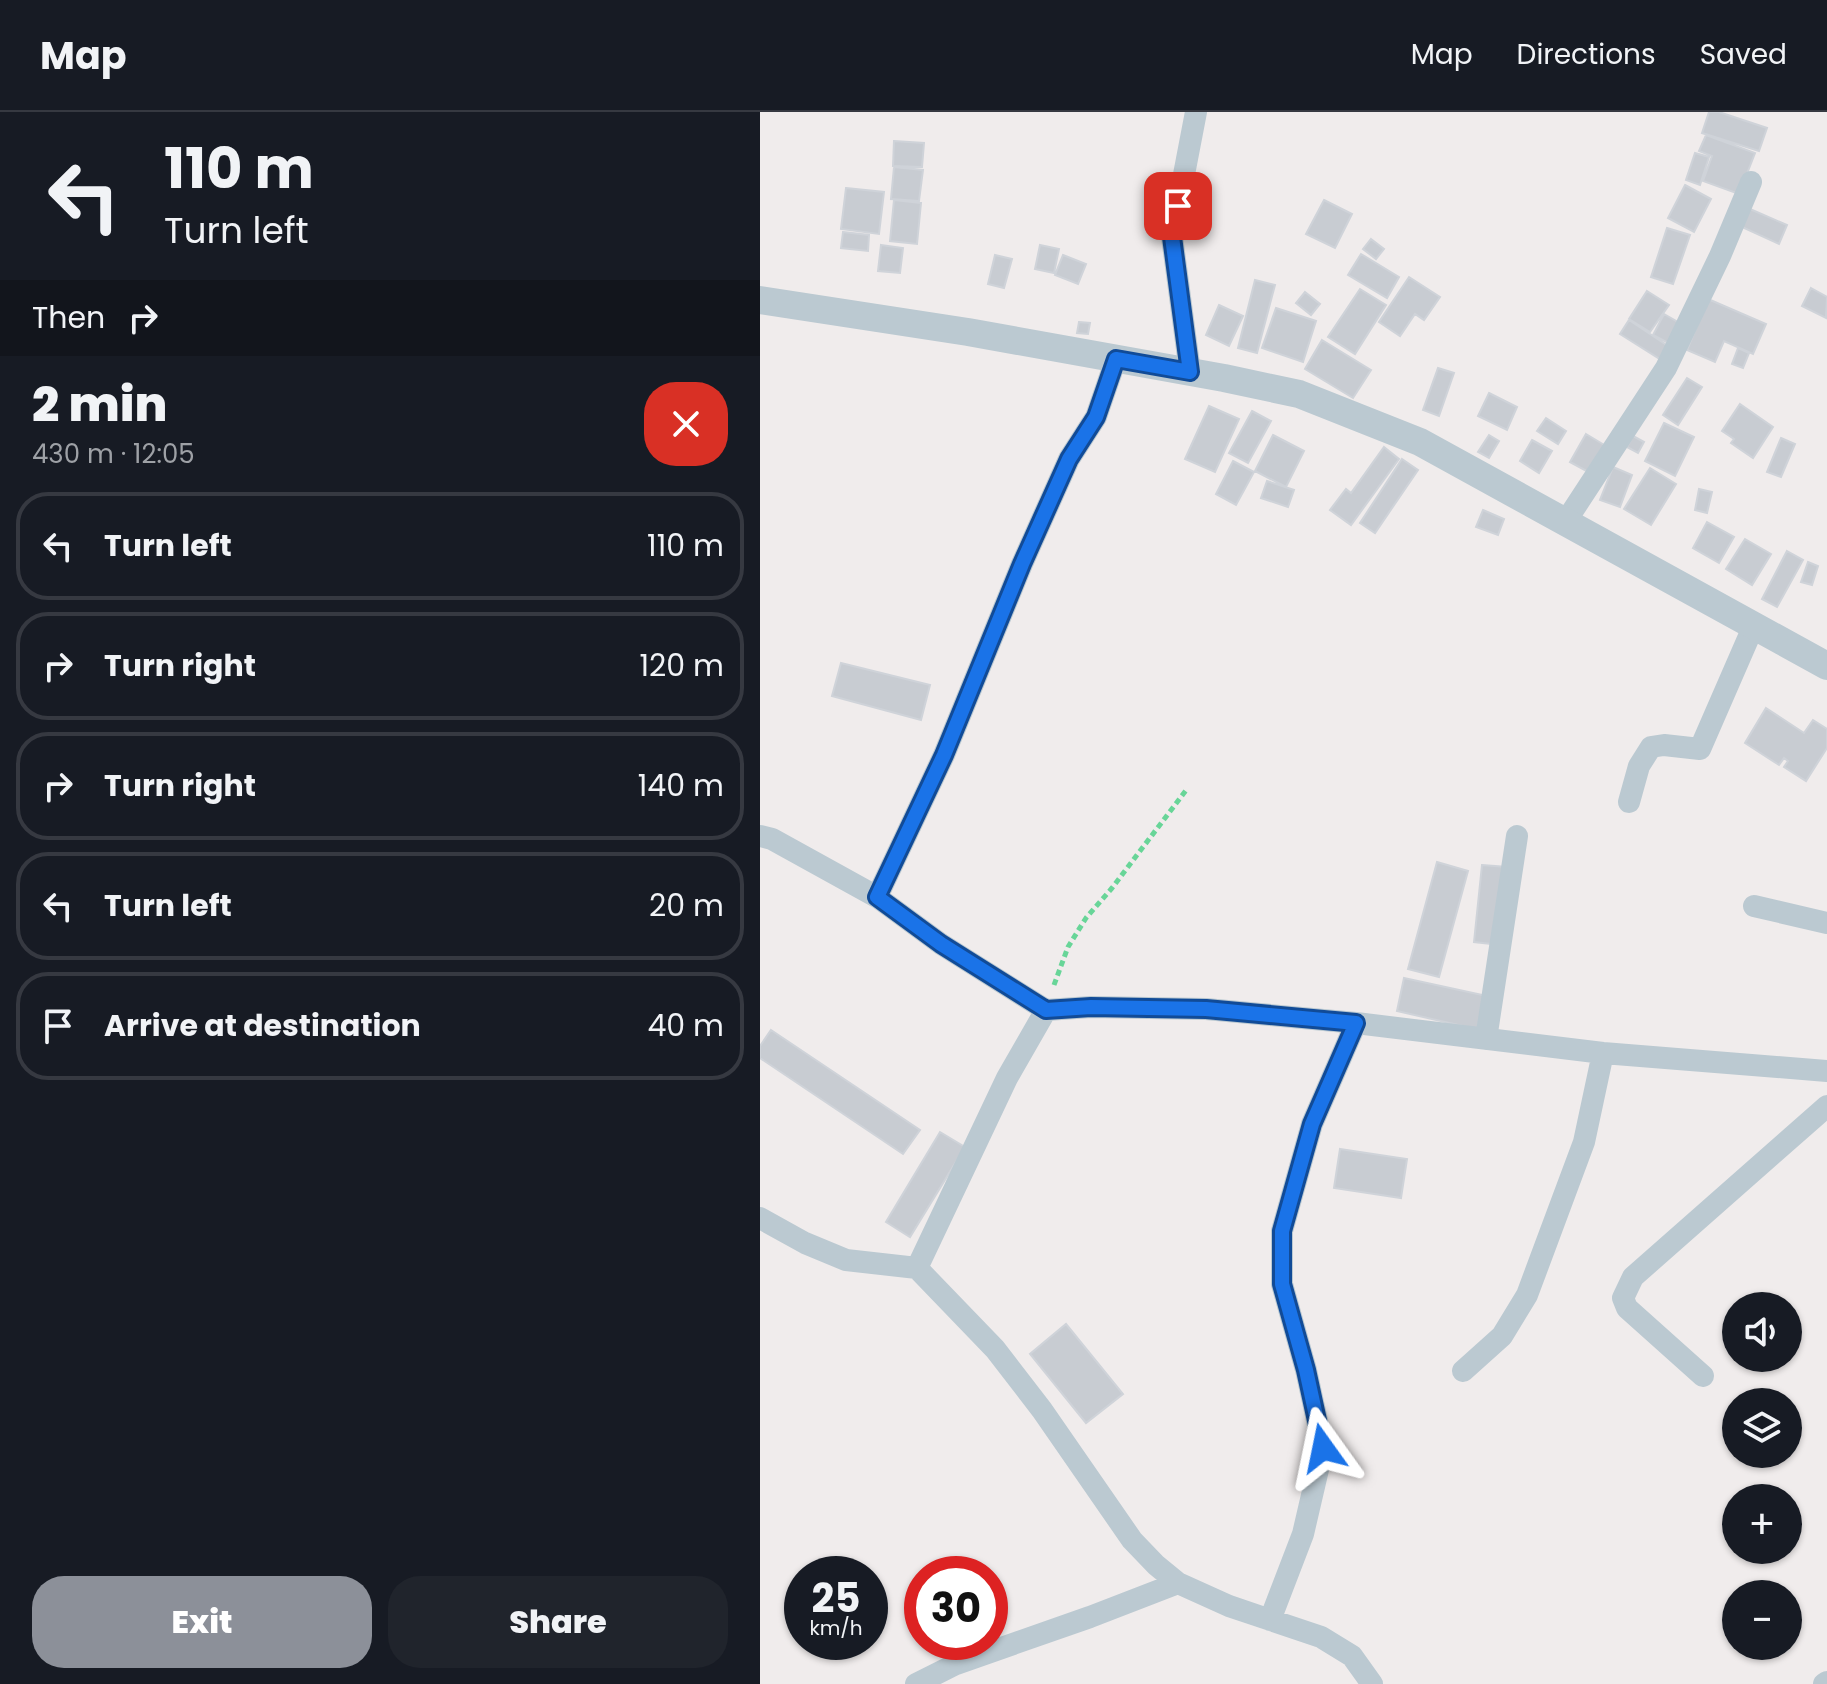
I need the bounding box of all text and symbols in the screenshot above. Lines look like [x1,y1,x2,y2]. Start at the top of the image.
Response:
text: Map [40,29,127,82]
text: Map [1411,35,1473,74]
text: Directions [1517,35,1656,74]
text: Saved [1700,35,1787,74]
text: 110 m [164,129,314,208]
icon: left [32,144,136,248]
pin [1144,172,1212,240]
icon: arrive [1156,184,1200,228]
text: Turn left [164,205,309,256]
text: Then [32,296,105,339]
icon: right [121,296,165,340]
text: 2 min [32,371,167,438]
button: close [644,382,728,466]
text: 430 m · 12:05 [32,436,195,472]
icon: left [36,524,80,568]
text: Turn left [104,524,232,567]
text: 110 m [647,524,724,567]
icon: right [36,644,80,688]
text: Turn right [104,644,256,687]
text: 120 m [639,644,724,687]
icon: right [36,764,80,808]
text: Turn right [104,764,256,807]
text: 140 m [638,764,724,807]
icon: left [36,884,80,928]
text: Turn left [104,884,232,927]
text: 20 m [649,884,724,927]
icon: arrive [36,1004,80,1048]
text: Arrive at destination [104,1004,421,1047]
text: 40 m [647,1004,724,1047]
map controls [1722,1292,1802,1660]
button: sound [1722,1292,1802,1372]
button: layers [1722,1388,1802,1468]
position arrow [1281,1406,1365,1490]
button: + [1722,1484,1802,1564]
speed limit sign: 30 [904,1556,1008,1660]
text: 25 [812,1570,860,1626]
button: Exit [32,1576,372,1668]
button: Share [388,1576,728,1668]
button: − [1722,1580,1802,1660]
text: km/h [809,1614,863,1642]

